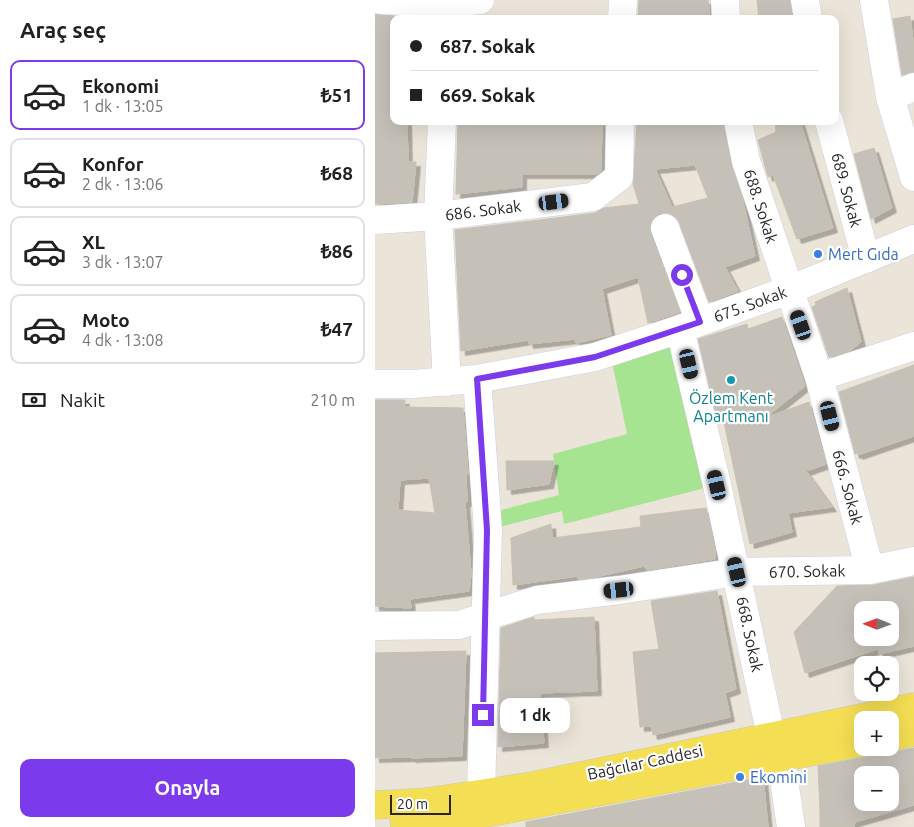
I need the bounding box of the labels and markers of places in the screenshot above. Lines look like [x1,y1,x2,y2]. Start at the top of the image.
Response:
place label: Mert Gıda [828,245,899,263]
marker: Mert Gıda [812,248,824,260]
marker: Özlem Kent Apartmanı [725,374,737,386]
place label: Özlem Kent Apartmanı [689,389,774,425]
place label: Ekomini [750,768,807,786]
marker: Ekomini [734,771,746,783]

